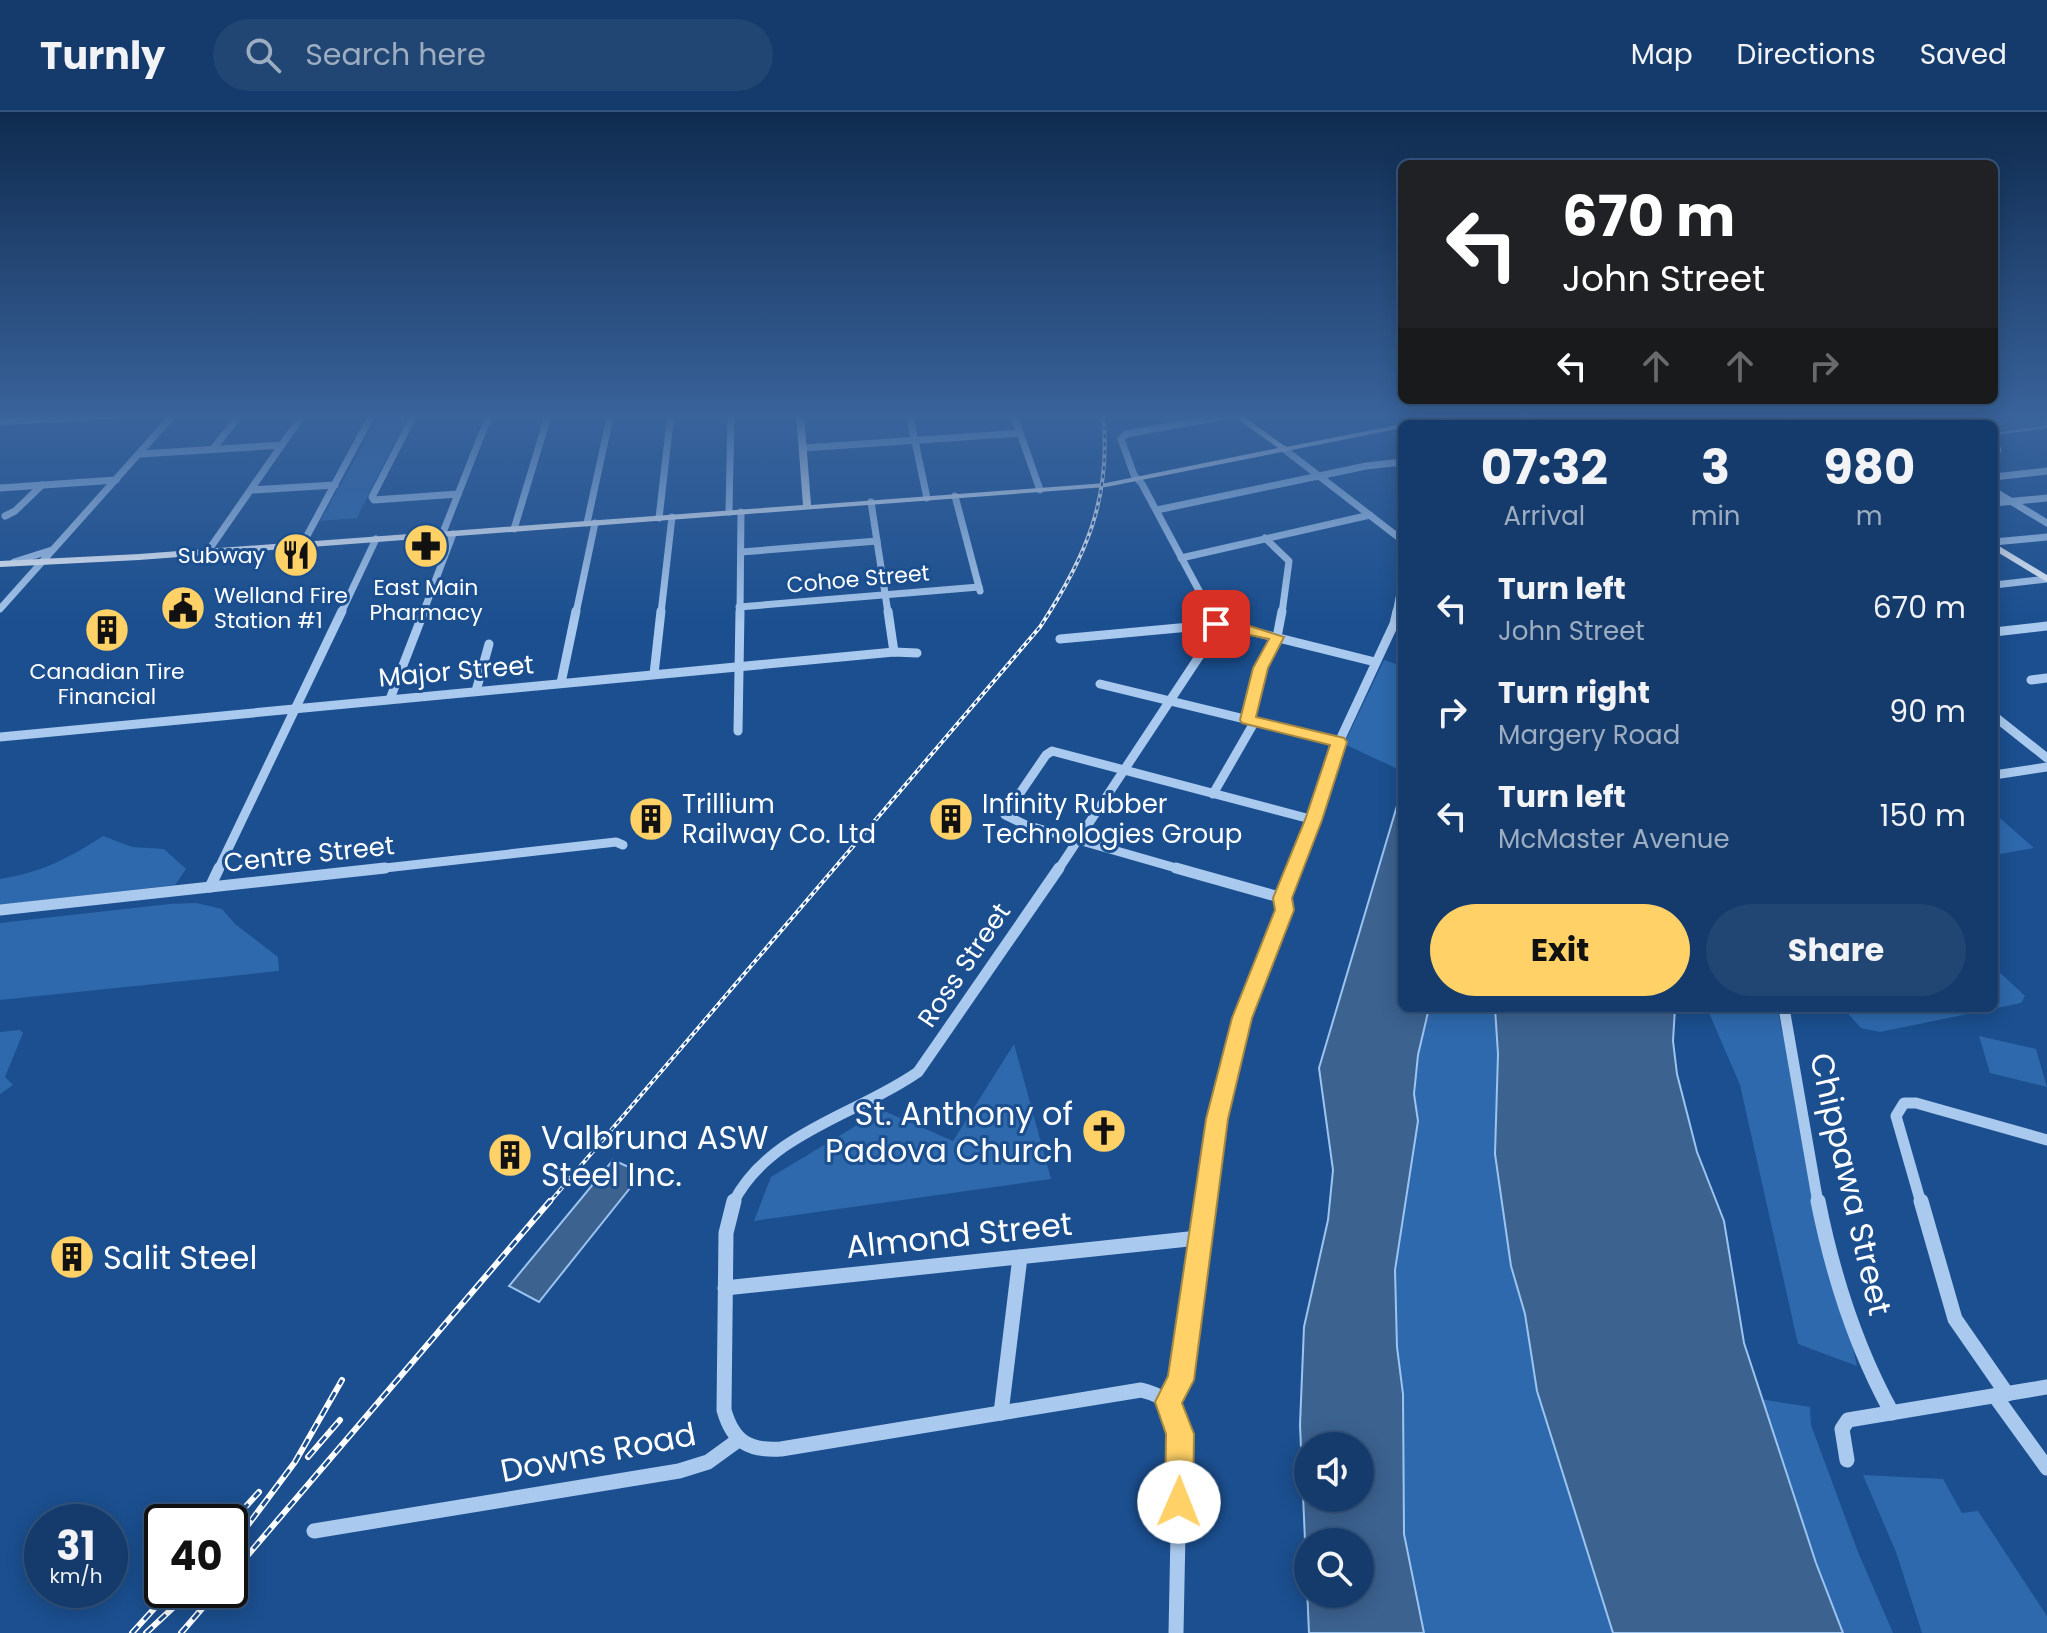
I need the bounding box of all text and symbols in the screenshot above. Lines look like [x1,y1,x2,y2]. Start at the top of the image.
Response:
search box [213,19,773,91]
text: Turnly [40,29,165,82]
icon: search [241,33,285,77]
text: Search here [305,33,486,76]
text: Map [1631,35,1693,74]
text: Directions [1737,35,1876,74]
text: Saved [1920,35,2007,74]
text: 670 m [1562,177,1735,256]
icon: left [1430,192,1534,296]
text: John Street [1562,253,1765,304]
icon: left [1550,344,1594,388]
icon: ahead [1634,344,1678,388]
icon: ahead [1718,344,1762,388]
icon: right [1802,344,1846,388]
text: 07:32 [1481,434,1608,501]
text: 3 [1701,434,1730,501]
text: 980 [1823,434,1915,501]
text: Arrival [1503,498,1585,534]
text: min [1691,498,1740,534]
text: m [1856,498,1883,534]
pharmacy icon: East Main Pharmacy [402,522,450,570]
restaurant icon: Subway [272,531,320,579]
place label: Subway [178,540,266,571]
street label: Cohoe Street [785,557,931,601]
text: Turn left [1498,567,1626,610]
place label: East Main Pharmacy [369,572,483,628]
place label: Welland Fire Station #1 [214,580,348,636]
public building icon: Welland Fire Station #1 [159,584,207,632]
icon: left [1430,586,1474,630]
text: 670 m [1873,586,1966,629]
pin [1182,590,1250,658]
icon: arrive [1194,602,1238,646]
building icon: Canadian Tire Financial [83,606,131,654]
text: John Street [1498,613,1645,649]
street label: Major Street [377,646,535,696]
place label: Canadian Tire Financial [29,656,185,712]
text: Turn right [1498,671,1650,714]
icon: right [1430,690,1474,734]
text: 90 m [1889,690,1966,733]
text: Margery Road [1498,717,1680,753]
text: Turn left [1498,775,1626,818]
place label: Trillium Railway Co. Ltd [682,786,876,852]
place label: Infinity Rubber Technologies Group [982,786,1242,852]
icon: left [1430,794,1474,838]
text: 150 m [1880,794,1966,837]
building icon: Trillium Railway Co. Ltd [627,795,675,843]
building icon: Infinity Rubber Technologies Group [927,795,975,843]
text: McMaster Avenue [1498,821,1730,857]
street label: Centre Street [222,827,396,881]
street label: Ross Street [909,896,1019,1034]
button: Exit [1430,904,1690,996]
button: Share [1706,904,1966,996]
street label: Chippawa Street [1799,1048,1903,1320]
place label: St. Anthony of Padova Church [825,1091,1073,1173]
church icon: St. Anthony of Padova Church [1080,1107,1128,1155]
place label: Valbruna ASW Steel Inc. [541,1115,768,1197]
building icon: Valbruna ASW Steel Inc. [486,1131,534,1179]
street label: Almond Street [844,1201,1074,1269]
building icon: Salit Steel [48,1233,96,1281]
place label: Salit Steel [103,1235,257,1280]
street label: Downs Road [496,1411,700,1493]
map controls [1294,1432,1374,1608]
button: sound [1294,1432,1374,1512]
position arrow [1137,1460,1221,1544]
speed limit sign: 40 [144,1504,248,1608]
text: 31 [56,1518,96,1574]
button: search [1294,1528,1374,1608]
text: km/h [49,1562,103,1590]

